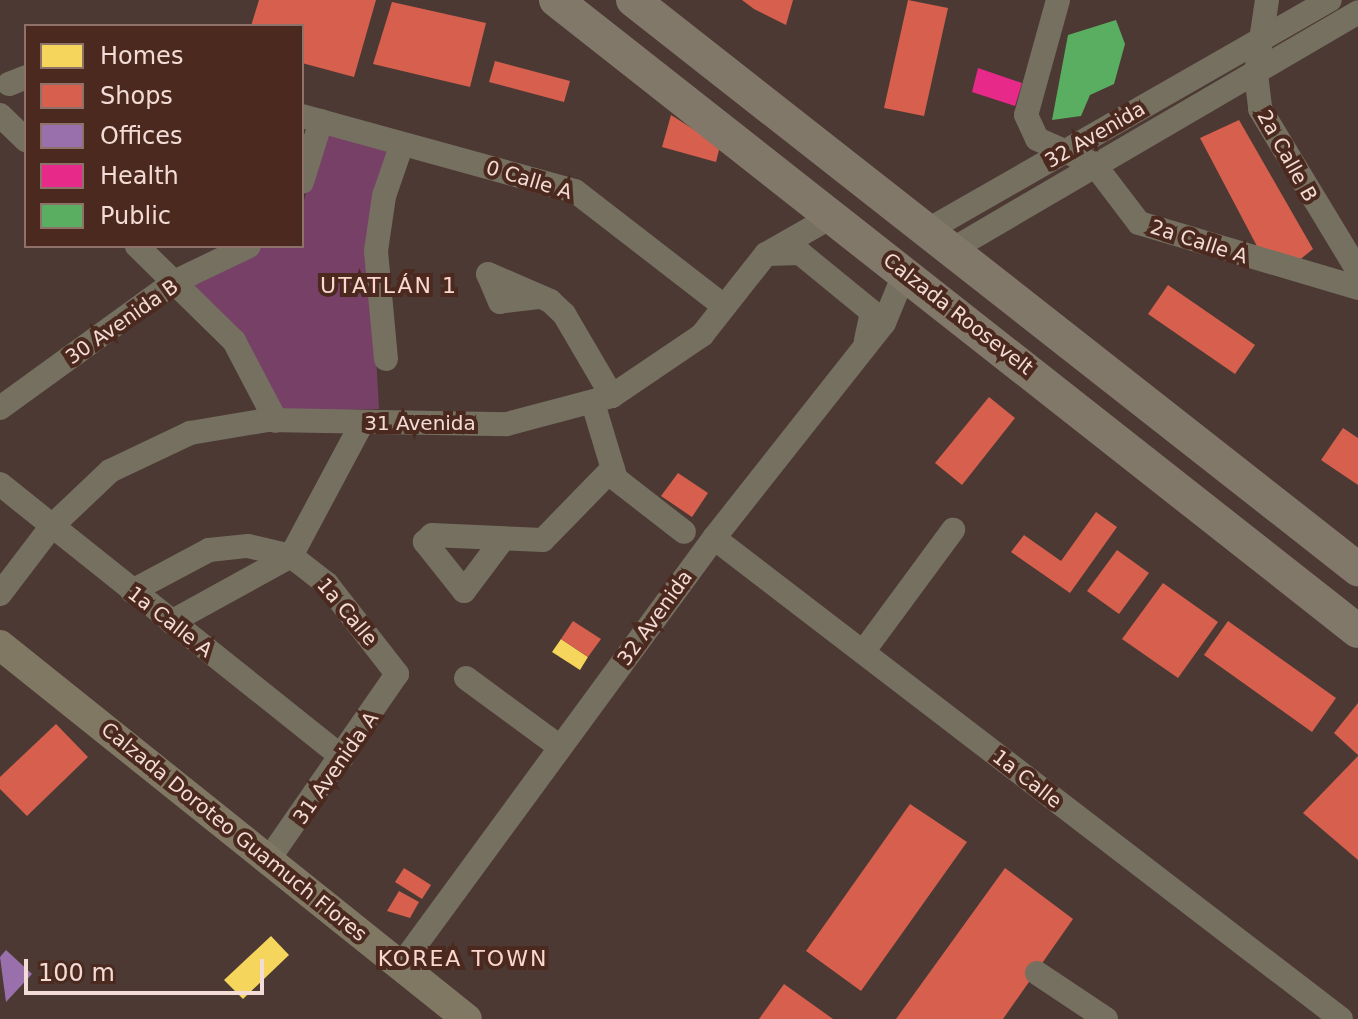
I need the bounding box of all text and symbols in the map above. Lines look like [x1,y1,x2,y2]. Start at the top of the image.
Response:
legend [24,24,304,248]
text: Homes [100,42,183,70]
text: Shops [100,82,173,110]
street label: 32 Avenida [1041,97,1149,173]
street label: 2a Calle B [1252,106,1322,206]
text: Offices [100,122,183,150]
street label: 0 Calle A [483,156,575,204]
text: Health [100,162,179,190]
text: Public [100,202,171,230]
street label: 2a Calle A [1147,215,1251,269]
street label: Calzada Roosevelt [878,248,1038,380]
district label: UTATLÁN 1 [320,273,458,299]
street label: 30 Avenida B [61,274,183,370]
street label: 31 Avenida [364,411,476,435]
street label: 32 Avenida [612,566,698,670]
street label: 1a Calle [312,573,382,651]
street label: 1a Calle A [123,581,217,663]
street label: 31 Avenida A [288,707,384,829]
street label: Calzada Doroteo Guamuch Flores [96,717,372,947]
street label: 1a Calle [988,745,1066,813]
scale bar [28,943,268,993]
district label: KOREA TOWN [378,946,548,972]
text: 100 m [38,959,115,987]

